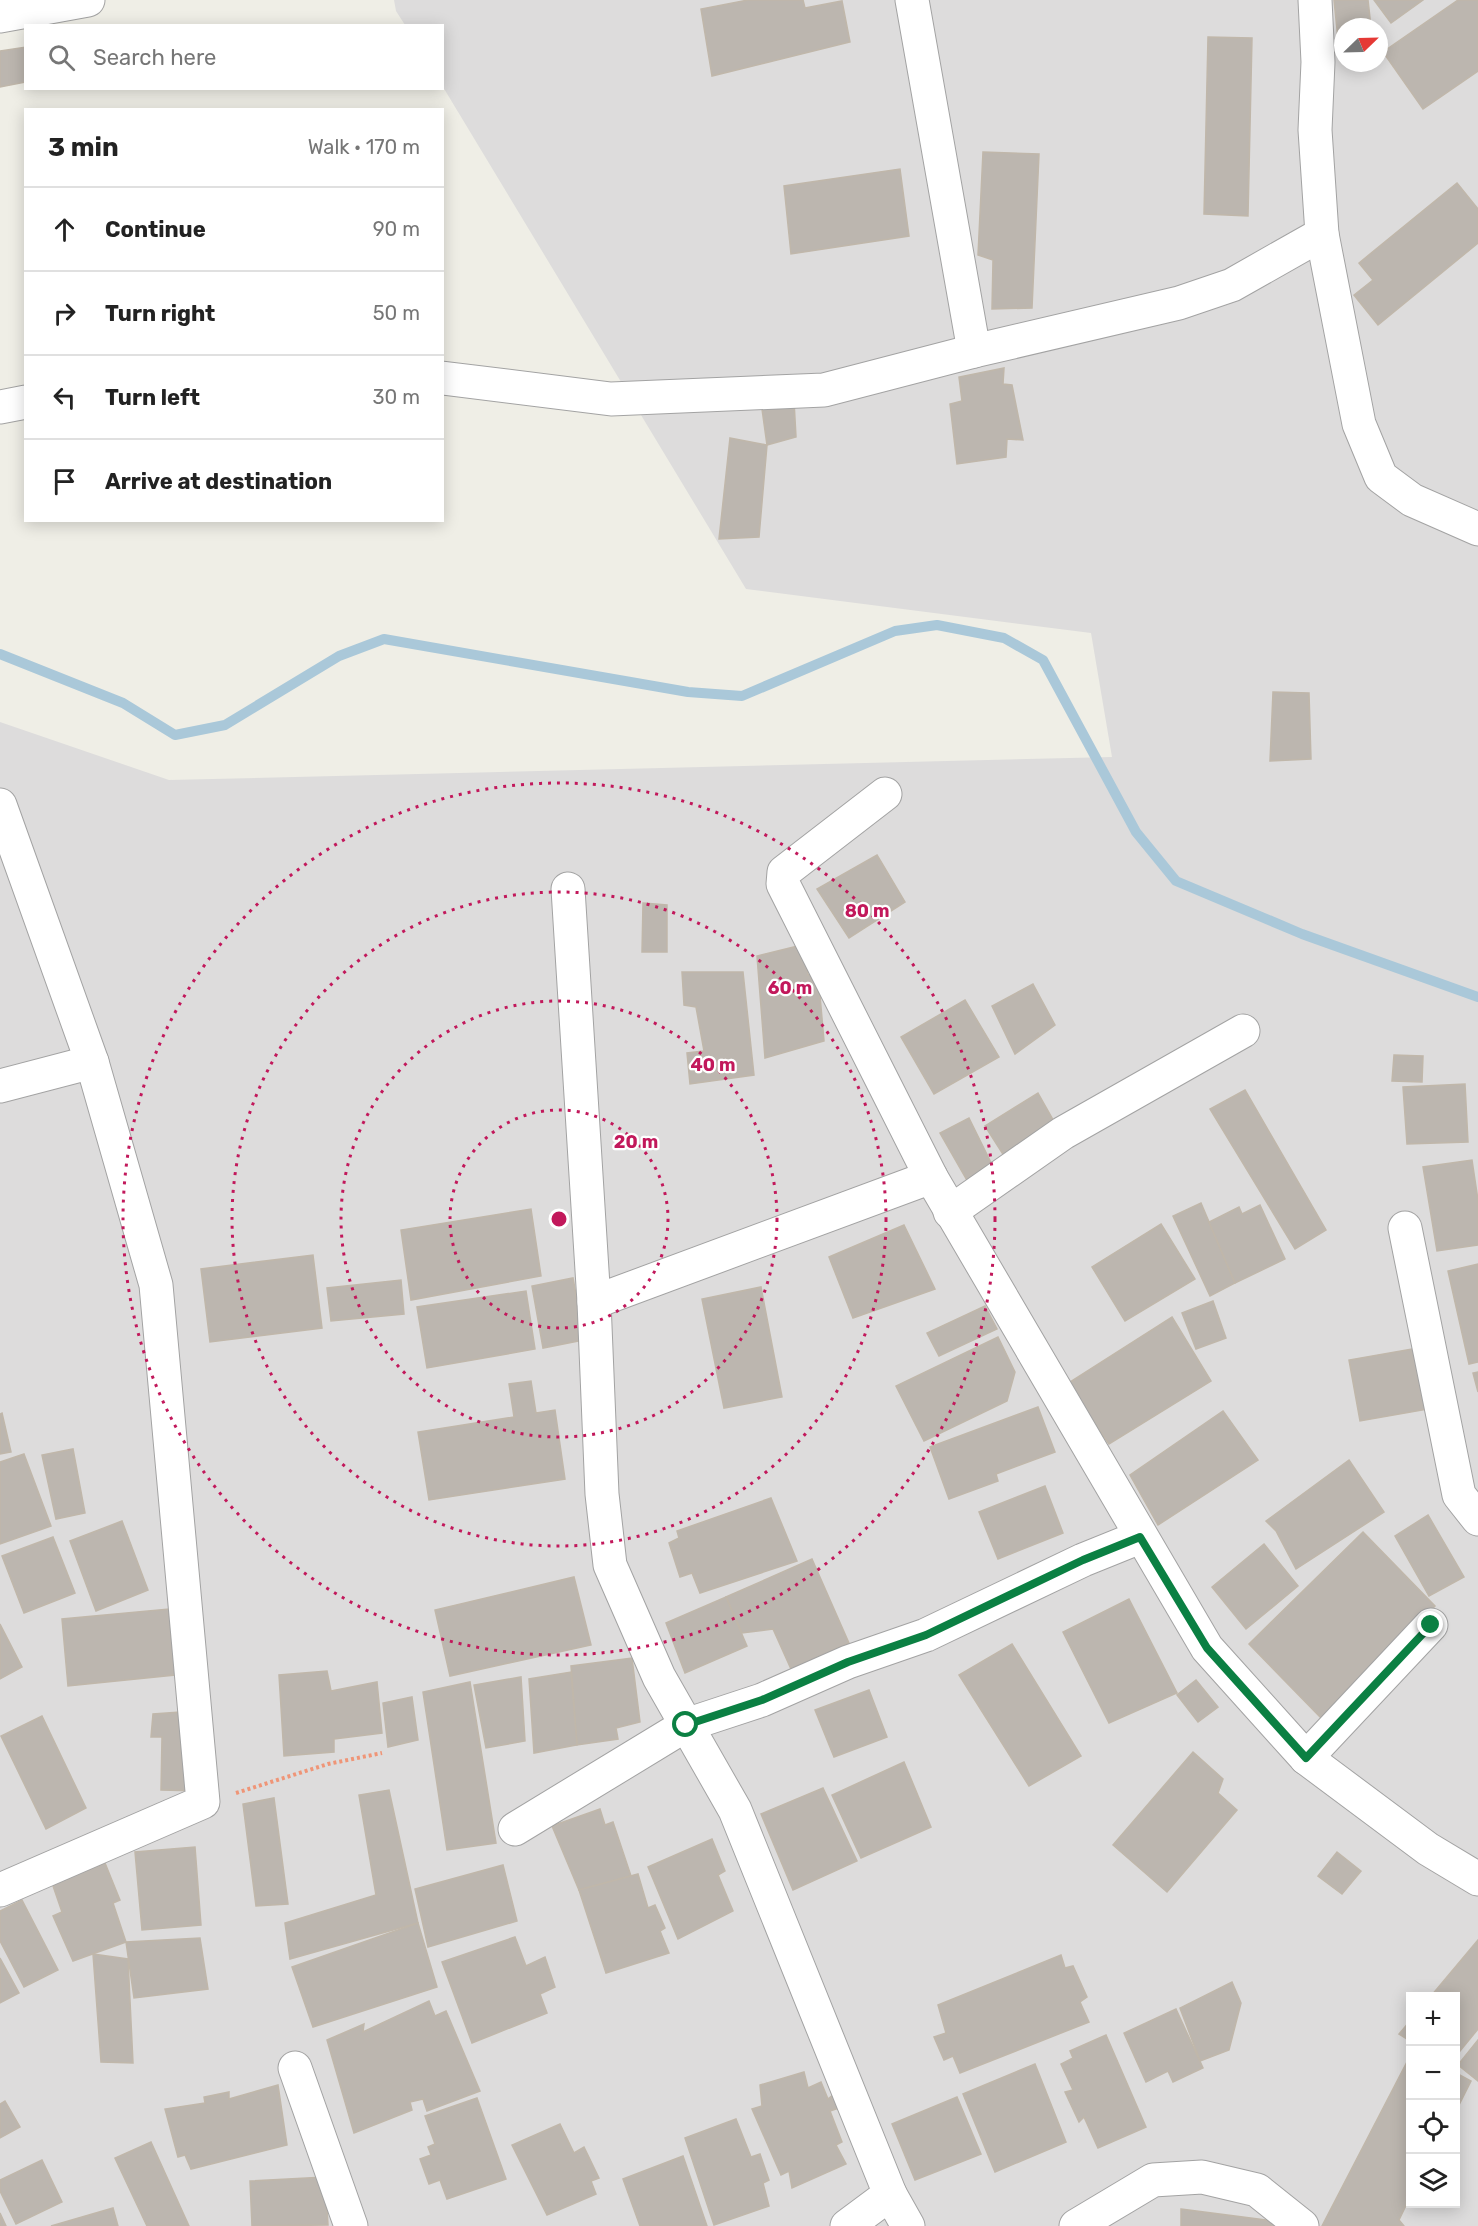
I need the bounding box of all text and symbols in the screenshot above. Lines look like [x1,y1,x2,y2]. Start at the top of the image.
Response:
north arrow [1334,18,1388,72]
search box [24,24,444,90]
icon: search [45,41,78,74]
text: Search here [93,44,216,71]
text: 3 min [48,132,119,163]
text: Walk · 170 m [308,135,420,159]
icon: ahead [48,213,81,246]
text: Continue [105,216,206,243]
text: 90 m [373,217,420,241]
icon: right [48,297,81,330]
text: Turn right [105,300,215,327]
text: 50 m [373,301,420,325]
icon: left [48,381,81,414]
text: Turn left [105,384,200,411]
text: 30 m [373,385,420,409]
icon: arrive [48,465,81,498]
text: Arrive at destination [105,468,332,495]
text: 80 m [845,900,889,922]
text: 60 m [768,977,812,999]
text: 40 m [691,1054,735,1076]
text: 20 m [614,1131,658,1153]
centre of rings [549,1209,569,1229]
route end [1417,1611,1443,1637]
route start [672,1711,698,1737]
map controls [1406,1992,1460,2208]
button: + [1406,1992,1460,2046]
button: − [1406,2046,1460,2100]
button: locate [1406,2100,1460,2154]
button: layers [1406,2154,1460,2208]

